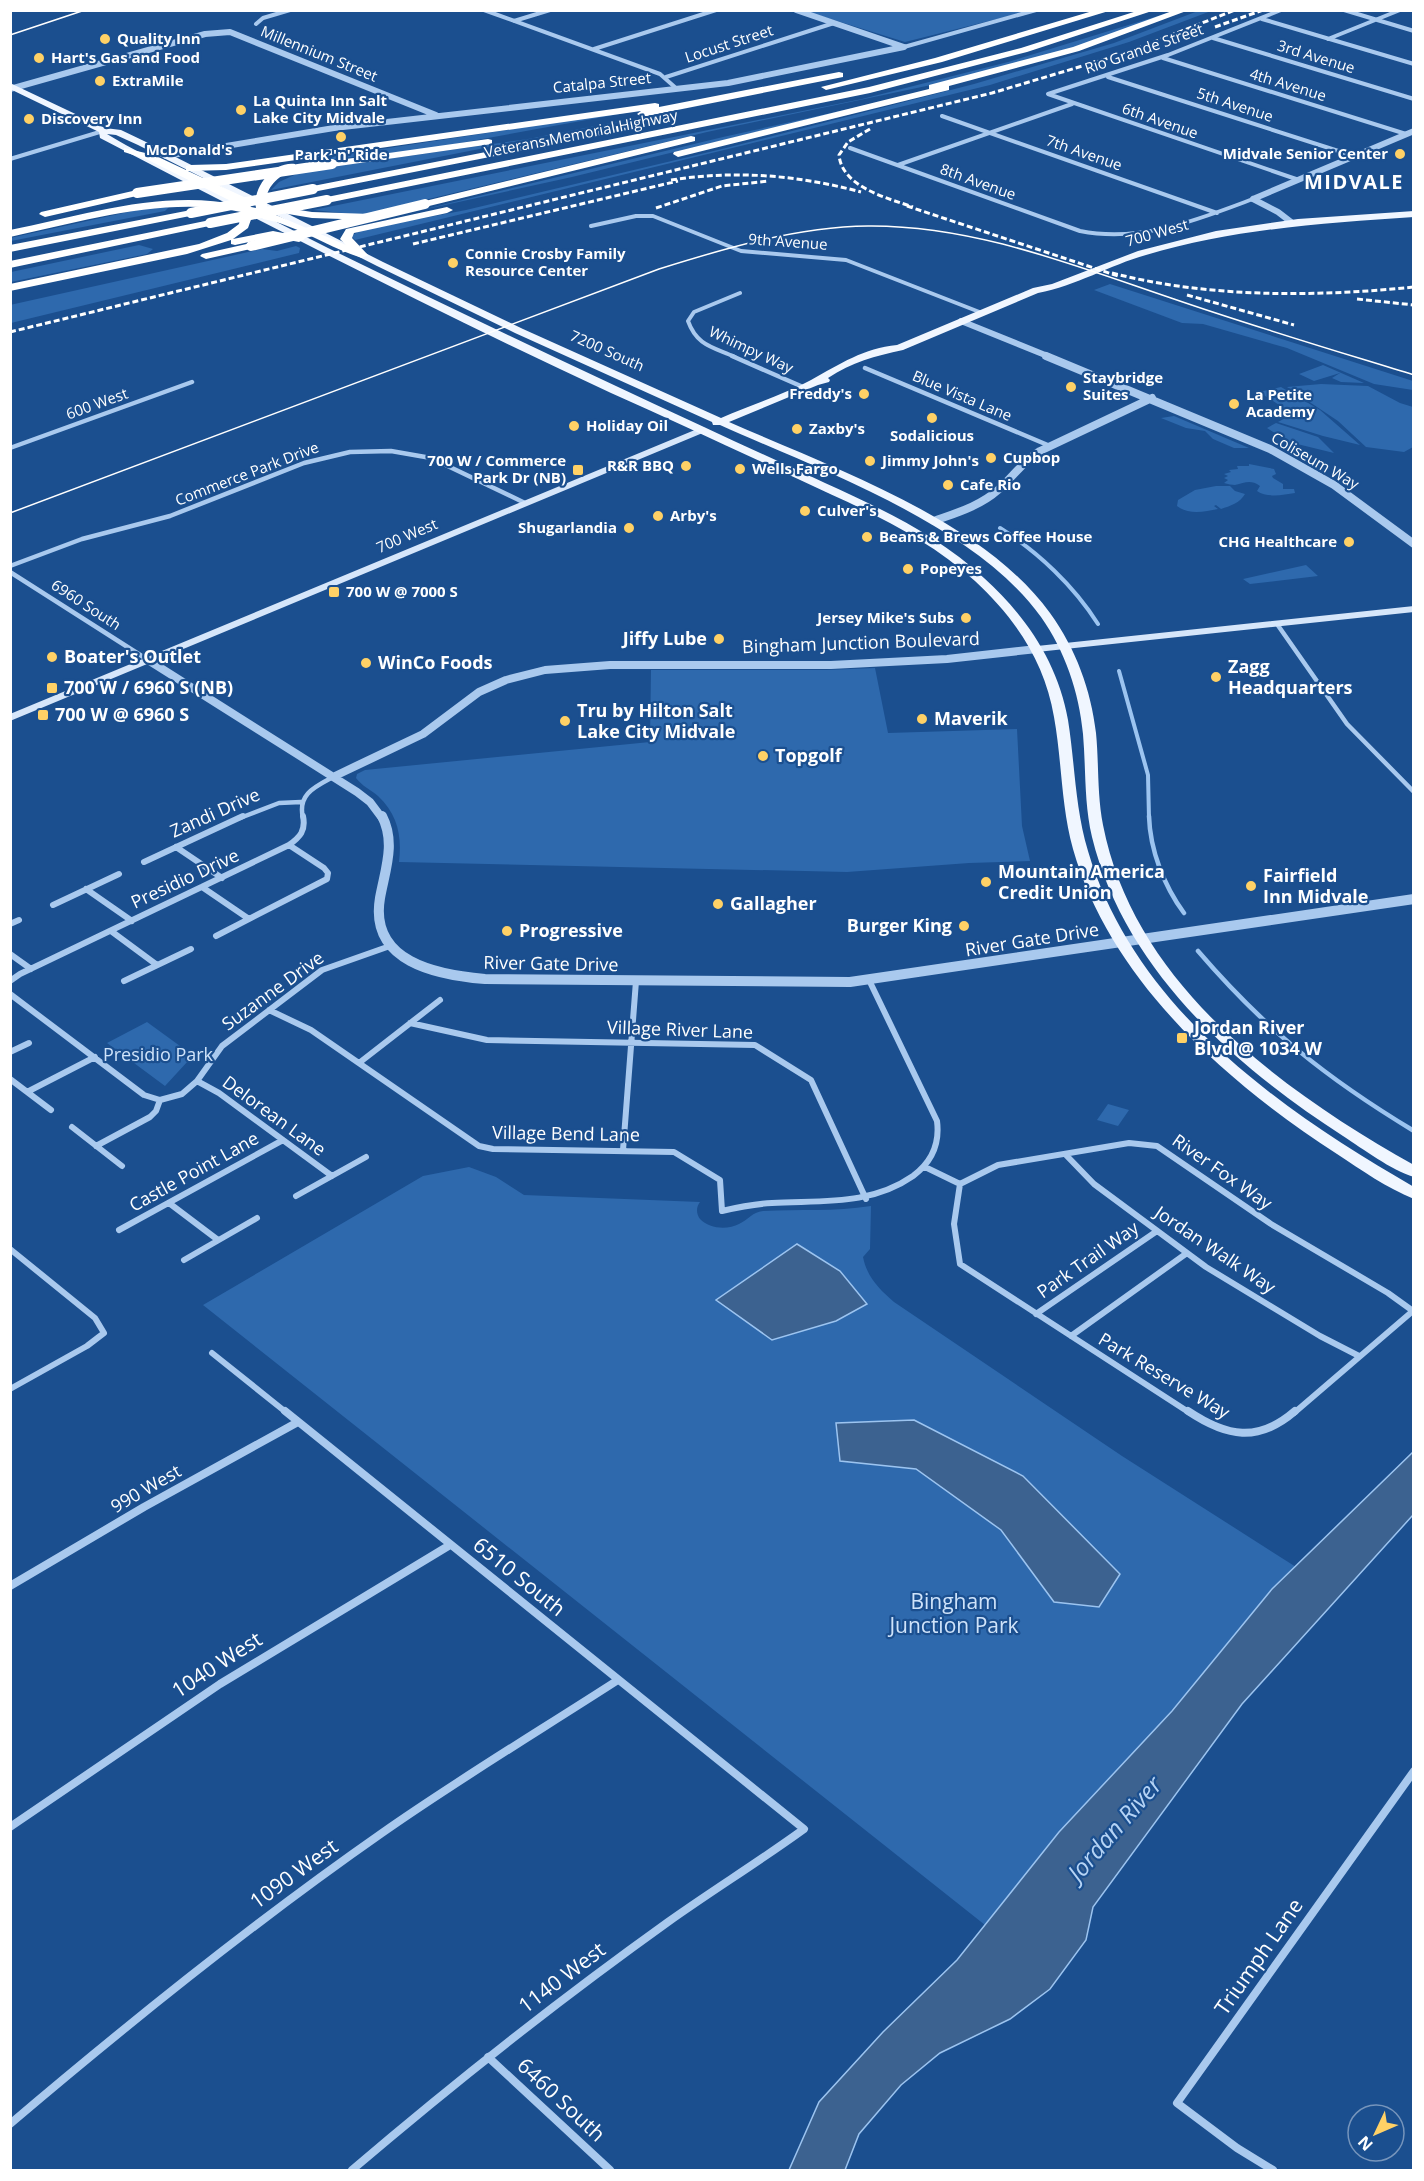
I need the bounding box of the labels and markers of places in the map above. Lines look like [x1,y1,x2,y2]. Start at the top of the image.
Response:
place label: Quality Inn [117,28,201,48]
marker: Quality Inn [98,32,112,46]
place label: Hart's Gas and Food [51,47,200,67]
marker: Hart's Gas and Food [32,51,46,65]
place label: ExtraMile [112,70,184,90]
marker: ExtraMile [93,74,107,88]
place label: La Quinta Inn Salt Lake City Midvale [253,90,388,127]
marker: La Quinta Inn Salt Lake City Midvale [234,103,248,117]
place label: Discovery Inn [41,108,142,128]
marker: Discovery Inn [22,112,36,126]
marker: McDonald's [182,125,196,139]
marker: Park 'n' Ride [334,130,348,144]
place label: McDonald's [146,139,232,159]
place label: Midvale Senior Center [1223,143,1388,163]
place label: Park 'n' Ride [294,144,388,164]
marker: Midvale Senior Center [1393,147,1407,161]
place label: Connie Crosby Family Resource Center [465,243,626,280]
marker: Connie Crosby Family Resource Center [446,256,460,270]
place label: Staybridge Suites [1083,367,1163,404]
marker: Staybridge Suites [1064,380,1078,394]
place label: Freddy's [789,383,852,403]
place label: La Petite Academy [1246,384,1315,421]
marker: Freddy's [857,387,871,401]
marker: La Petite Academy [1227,397,1241,411]
marker: Sodalicious [925,411,939,425]
place label: Holiday Oil [586,415,668,435]
place label: Zaxby's [809,418,865,438]
marker: Holiday Oil [567,419,581,433]
marker: Zaxby's [790,422,804,436]
place label: Sodalicious [890,425,974,445]
place label: Cupbop [1003,447,1060,467]
place label: 700 W / Commerce Park Dr (NB) [427,450,566,487]
place label: Jimmy John's [880,450,979,470]
marker: Cupbop [984,451,998,465]
marker: Jimmy John's [863,454,877,468]
place label: R&R BBQ [607,455,674,475]
place label: Wells Fargo [752,458,838,478]
marker: R&R BBQ [679,459,693,473]
marker: Wells Fargo [733,462,747,476]
marker: 700 W / Commerce Park Dr (NB) [571,463,585,477]
place label: Cafe Rio [960,474,1021,494]
marker: Cafe Rio [941,478,955,492]
place label: Culver's [817,500,877,520]
marker: Culver's [798,504,812,518]
place label: Arby's [670,505,717,525]
marker: Arby's [651,509,665,523]
place label: Shugarlandia [518,517,617,537]
marker: Shugarlandia [622,521,636,535]
place label: Beans & Brews Coffee House [879,526,1092,546]
marker: Beans & Brews Coffee House [860,530,874,544]
place label: CHG Healthcare [1218,531,1337,551]
marker: CHG Healthcare [1342,535,1356,549]
place label: Popeyes [920,558,982,578]
marker: Popeyes [901,562,915,576]
place label: 700 W @ 7000 S [346,581,458,601]
marker: 700 W @ 7000 S [327,585,341,599]
place label: Jersey Mike's Subs [815,607,954,627]
marker: Jersey Mike's Subs [959,611,973,625]
place label: Jiffy Lube [621,626,707,650]
marker: Jiffy Lube [712,632,726,646]
place label: Boater's Outlet [64,644,201,668]
marker: Boater's Outlet [45,650,59,664]
place label: WinCo Foods [378,650,493,674]
place label: Zagg Headquarters [1228,654,1353,699]
marker: WinCo Foods [359,656,373,670]
marker: Zagg Headquarters [1209,670,1223,684]
place label: 700 W / 6960 S (NB) [64,675,233,699]
marker: 700 W / 6960 S (NB) [45,681,59,695]
place label: Tru by Hilton Salt Lake City Midvale [577,698,735,743]
place label: 700 W @ 6960 S [55,702,189,726]
place label: Maverik [934,706,1008,730]
marker: 700 W @ 6960 S [36,708,50,722]
marker: Maverik [915,712,929,726]
marker: Tru by Hilton Salt Lake City Midvale [558,714,572,728]
place label: Topgolf [775,743,843,767]
marker: Topgolf [756,749,770,763]
place label: Mountain America Credit Union [998,859,1165,904]
place label: Fairfield Inn Midvale [1263,863,1368,908]
marker: Mountain America Credit Union [979,875,993,889]
marker: Fairfield Inn Midvale [1244,879,1258,893]
place label: Gallagher [730,891,817,915]
marker: Gallagher [711,897,725,911]
place label: Burger King [847,913,952,937]
place label: Progressive [519,918,623,942]
marker: Burger King [957,919,971,933]
marker: Progressive [500,924,514,938]
place label: Jordan River Blvd @ 1034 W [1192,1015,1323,1060]
marker: Jordan River Blvd @ 1034 W [1175,1031,1189,1045]

